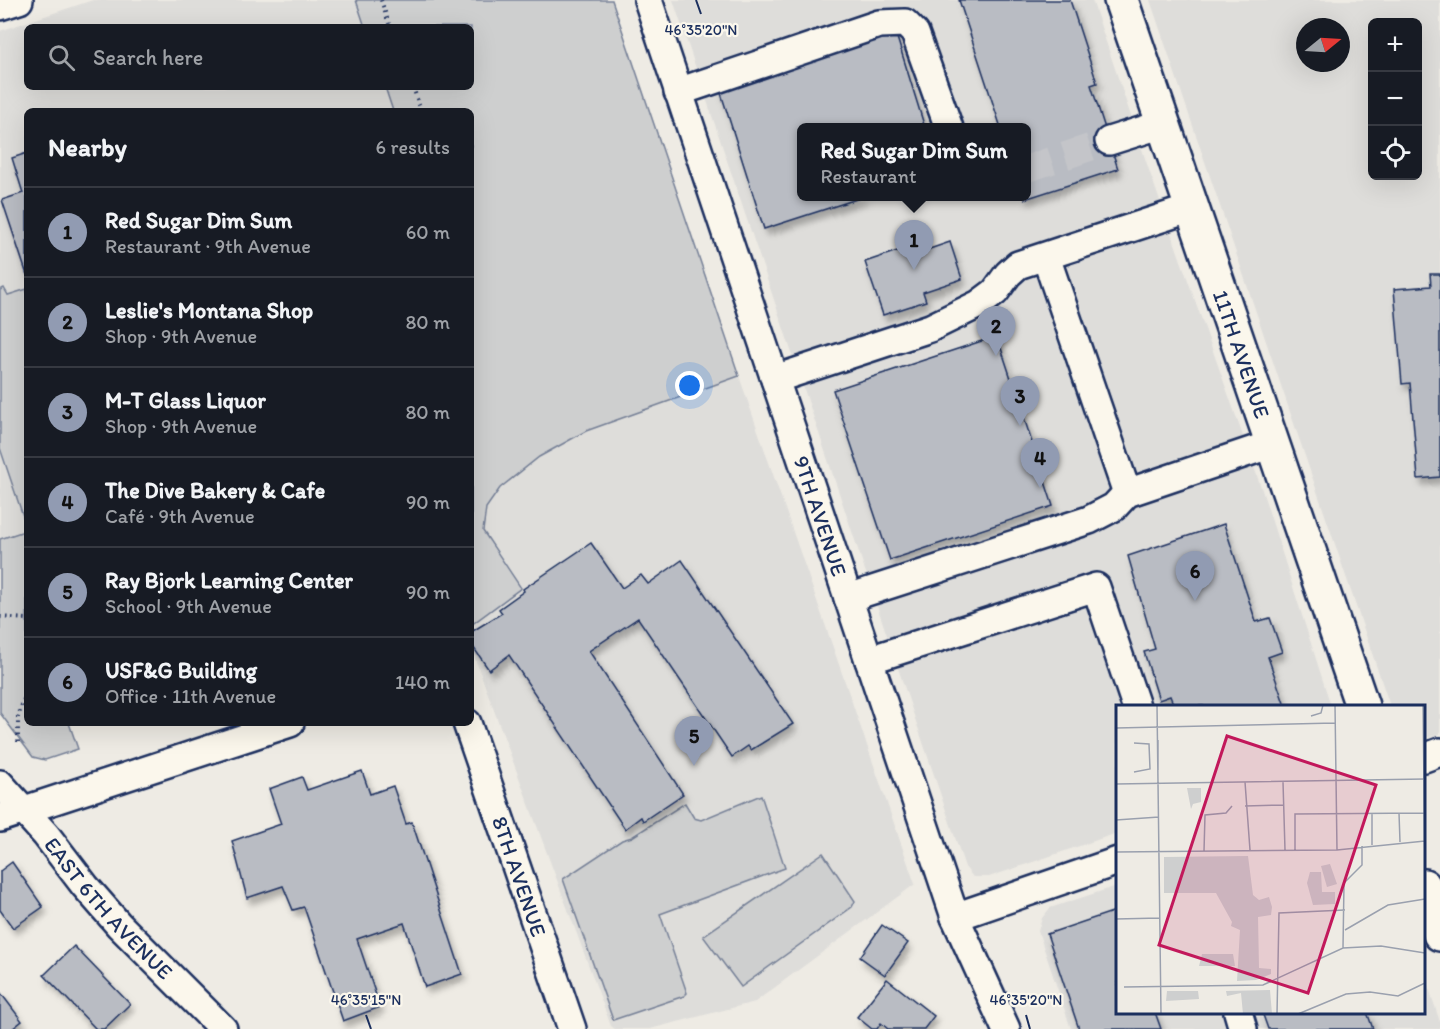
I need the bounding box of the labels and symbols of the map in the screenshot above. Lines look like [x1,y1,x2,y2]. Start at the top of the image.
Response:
north arrow [1296,18,1350,72]
text: 46°35'20"N [665,21,737,39]
pin: 1 [894,220,934,270]
street label: 11TH AVENUE [1207,286,1276,422]
pin: 2 [976,306,1016,356]
your location [675,371,704,400]
pin: 3 [1000,376,1040,426]
pin: 4 [1020,438,1060,488]
street label: 9TH AVENUE [788,452,853,580]
pin: 6 [1176,552,1214,601]
inset map [1116,705,1425,1014]
pin: 5 [674,716,714,766]
street label: 8TH AVENUE [486,813,552,940]
street label: EAST 6TH AVENUE [38,832,178,985]
text: 46°35'15"N [331,991,401,1009]
text: 46°35'20"N [990,991,1062,1009]

